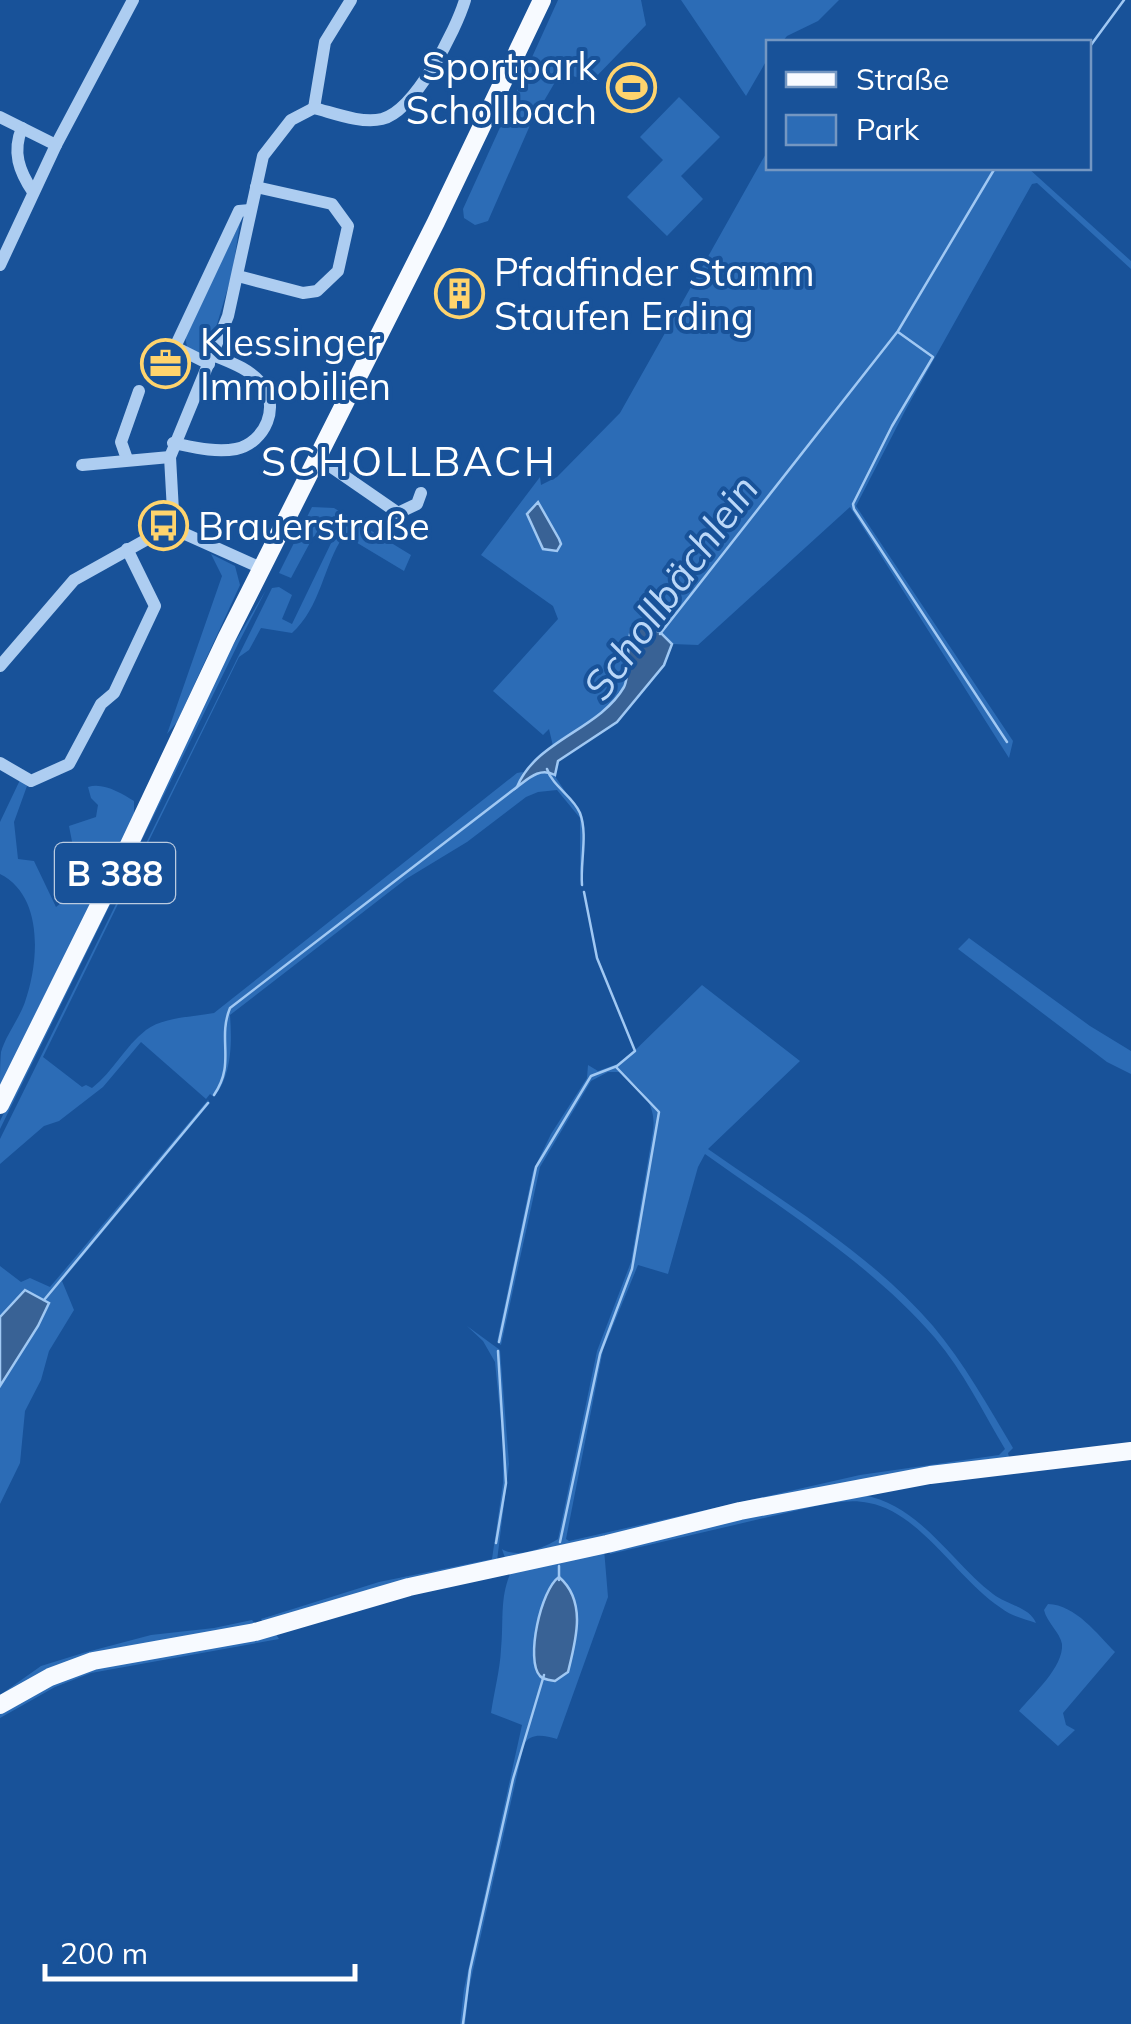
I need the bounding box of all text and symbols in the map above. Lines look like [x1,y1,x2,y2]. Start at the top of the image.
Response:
legend [766,40,1091,170]
place label: Sportpark Schollbach [406,42,597,134]
text: Straße [856,60,949,98]
sports icon: Sportpark Schollbach [606,62,658,114]
text: Park [856,110,920,148]
place label: Pfadfinder Stamm Staufen Erding [494,248,815,340]
building icon: Pfadfinder Stamm Staufen Erding [433,268,485,320]
place label: Klessinger Immobilien [200,318,391,410]
office icon: Klessinger Immobilien [139,338,191,390]
district label: SCHOLLBACH [261,436,557,486]
water label: Schollbächlein [572,465,768,709]
bus stop icon: Brauerstraße [137,500,189,552]
place label: Brauerstraße [198,502,430,550]
road number: B 388 [55,843,175,903]
scale bar [45,1919,355,1981]
text: 200 m [60,1934,148,1972]

